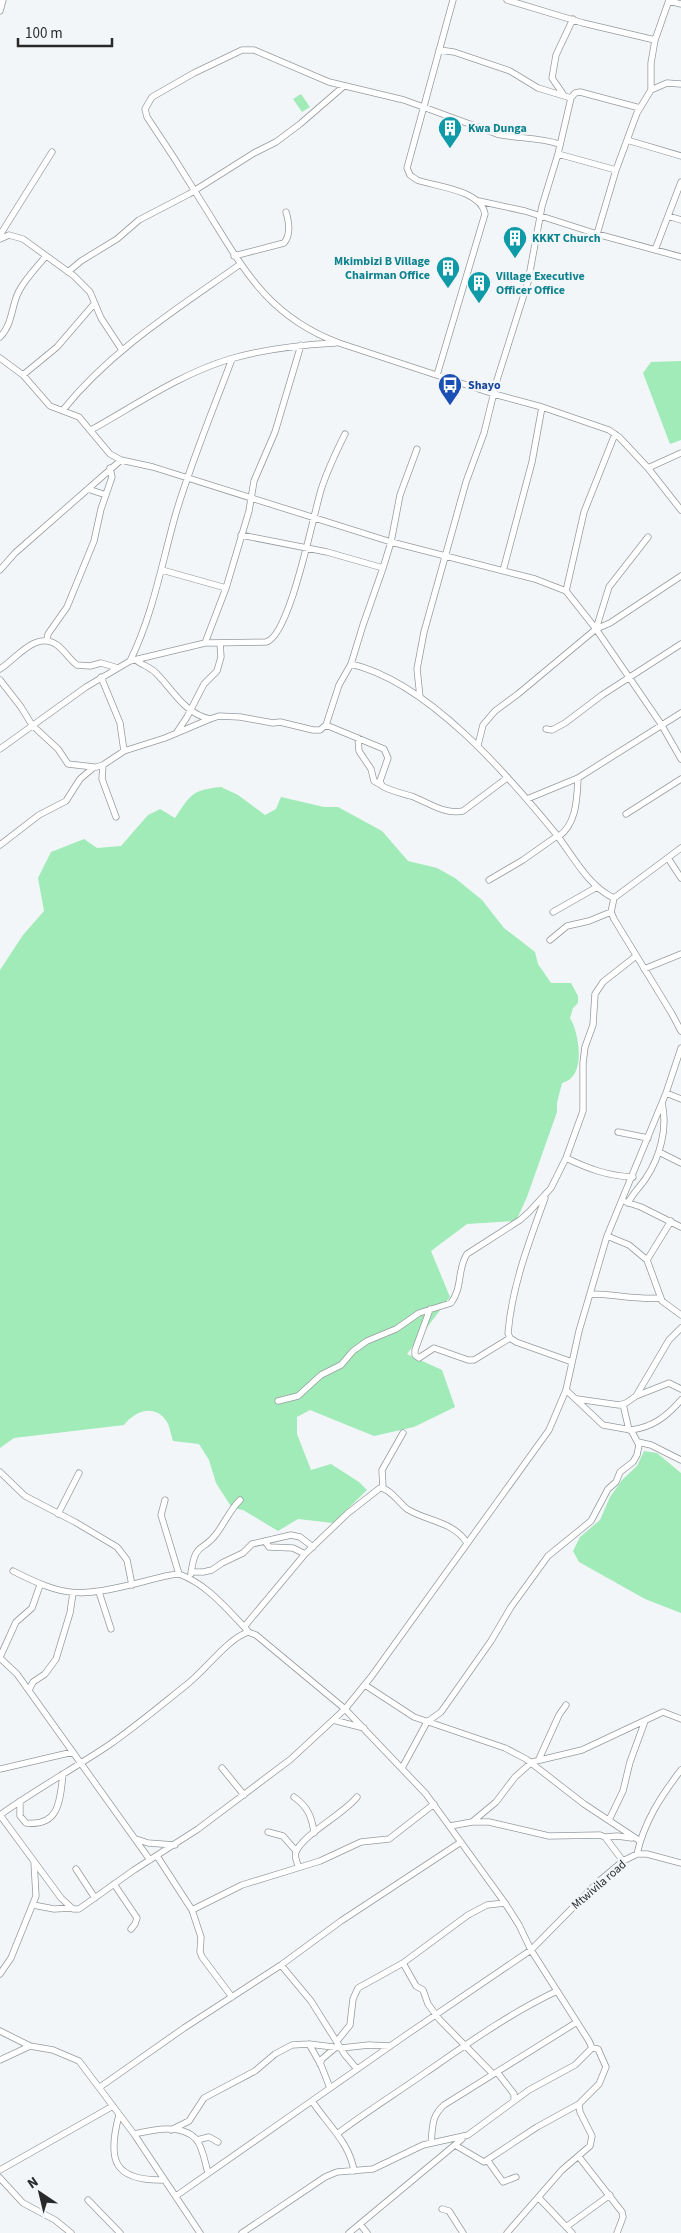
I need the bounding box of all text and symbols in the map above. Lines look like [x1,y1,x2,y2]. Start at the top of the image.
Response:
scale bar [18,15,111,47]
text: 100 m [25,23,63,44]
building icon: Kwa Dunga [437,115,463,149]
place label: Kwa Dunga [468,120,527,137]
building icon: KKKT Church [502,225,528,259]
place label: KKKT Church [532,230,601,247]
place label: Mkimbizi B Village Chairman Office [334,253,430,284]
building icon: Mkimbizi B Village Chairman Office [435,255,461,289]
place label: Village Executive Officer Office [495,268,585,299]
building icon: Village Executive Officer Office [466,270,492,304]
bus stop icon: Shayo [437,372,463,406]
place label: Shayo [468,377,501,394]
street label: Mtwivila road [568,1856,630,1914]
north arrow [15,2168,65,2218]
text: N [24,2172,43,2194]

